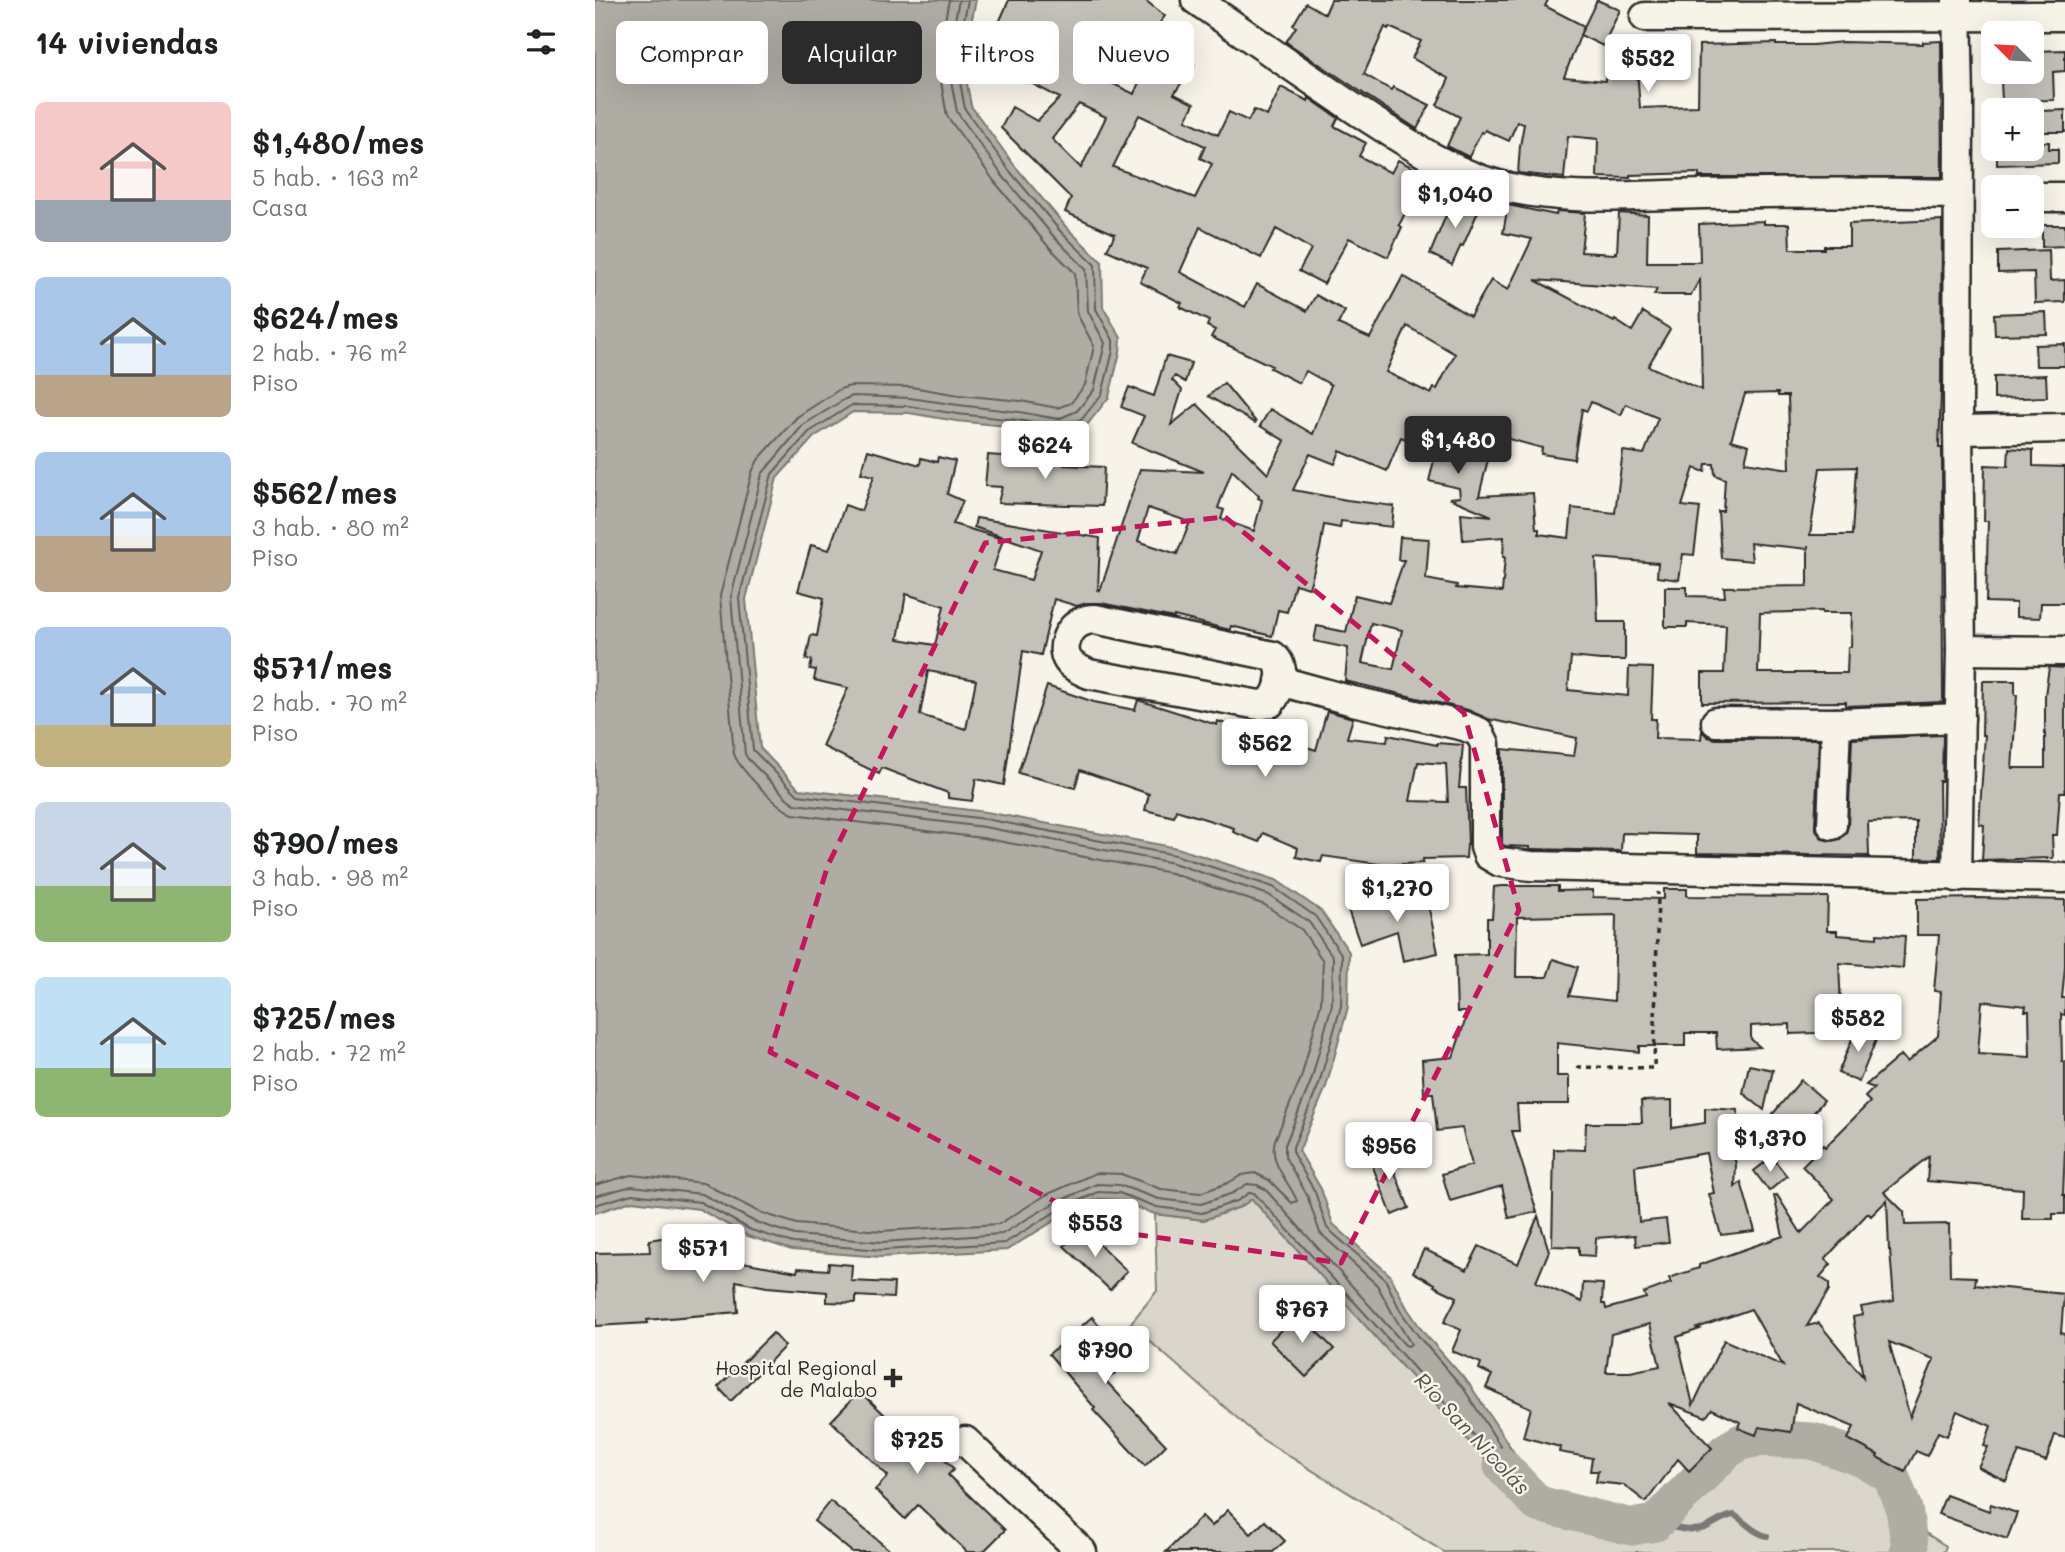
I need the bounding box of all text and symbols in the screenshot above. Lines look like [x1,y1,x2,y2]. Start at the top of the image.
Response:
chip: Comprar [616,21,768,84]
chip: Alquilar [782,21,922,84]
chip: Filtros [936,21,1059,84]
chip: Nuevo [1073,21,1194,84]
north arrow [1981,21,2044,84]
map controls [1981,21,2044,238]
text: 14 viviendas [35,22,219,62]
icon: filters [522,23,560,61]
pin: $532 [1607,34,1689,94]
text: $532 [1621,42,1675,72]
button: + [1981,98,2044,161]
text: $1,480/mes [252,122,424,162]
icon: home [91,130,175,214]
text: 5 hab. · 163 m² [252,162,418,192]
pin: $1,040 [1398,170,1512,230]
button: − [1981,175,2044,238]
text: $1,040 [1417,178,1493,208]
text: Casa [252,192,308,222]
text: $624/mes [252,297,399,337]
icon: home [91,305,175,389]
text: 2 hab. · 76 m² [252,337,407,367]
text: Piso [252,367,298,397]
pin: $1,480 [1401,416,1515,476]
pin: $624 [1004,421,1086,481]
text: $1,480 [1420,424,1496,454]
text: $624 [1017,429,1073,459]
text: $562/mes [252,472,397,512]
icon: home [91,480,175,564]
text: 3 hab. · 80 m² [252,512,409,542]
text: Piso [252,542,298,572]
text: $571/mes [252,647,392,687]
icon: home [91,655,175,739]
text: 2 hab. · 70 m² [252,687,407,717]
text: Piso [252,717,298,747]
pin: $562 [1224,720,1306,779]
text: $562 [1238,727,1292,757]
text: $790/mes [252,822,399,862]
icon: home [91,830,175,914]
text: 3 hab. · 98 m² [252,862,408,892]
pin: $1,270 [1340,864,1454,924]
text: $1,270 [1361,872,1433,902]
text: Piso [252,892,298,922]
pin: $582 [1817,995,1899,1054]
text: $725/mes [252,997,396,1037]
text: $582 [1831,1002,1885,1032]
icon: home [91,1005,175,1089]
text: 2 hab. · 72 m² [252,1037,406,1067]
text: Piso [252,1067,298,1097]
pin: $1,370 [1713,1114,1827,1174]
pin: $956 [1348,1122,1430,1182]
text: $1,370 [1734,1122,1806,1152]
text: $956 [1361,1130,1417,1160]
pin: $553 [1054,1200,1136,1259]
text: $553 [1068,1207,1122,1237]
pin: $571 [662,1224,744,1284]
text: $571 [678,1232,728,1262]
pin: $767 [1261,1286,1343,1345]
text: $767 [1275,1293,1329,1323]
pin: $790 [1064,1326,1146,1386]
text: $790 [1077,1334,1133,1364]
place label: Hospital Regional de Malabo [715,1355,877,1402]
water label: Río San Nicolás [1409,1366,1537,1500]
marker: Hospital Regional de Malabo [883,1368,903,1388]
pin: $725 [876,1416,958,1476]
text: $725 [890,1424,944,1454]

